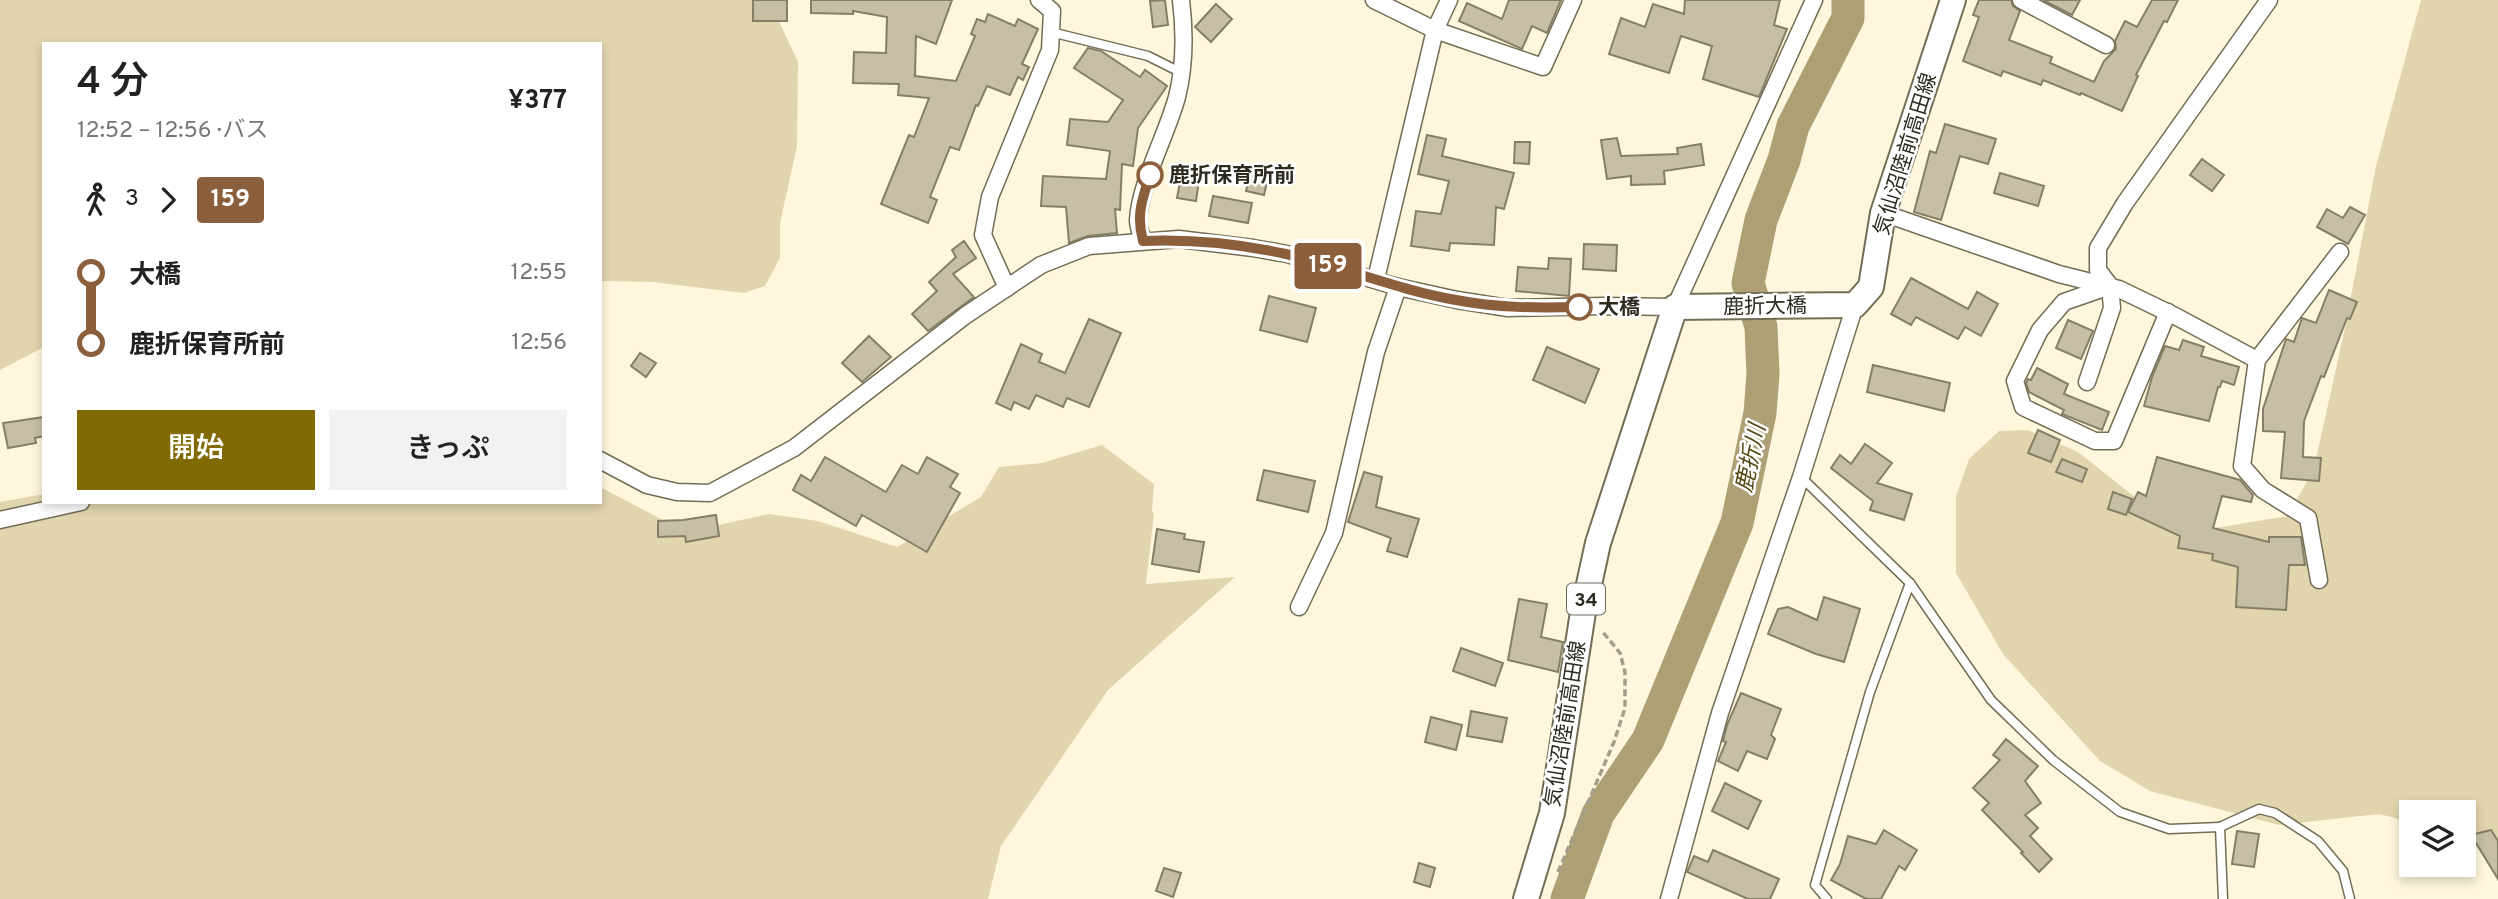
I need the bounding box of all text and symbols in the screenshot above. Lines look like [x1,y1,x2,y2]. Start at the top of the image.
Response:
text: 4 分 [77,59,148,108]
street label: 気仙沼陸前高田線 [1869,70,1944,239]
text: ¥377 [508,85,567,118]
text: 12:52 – 12:56 · バス [77,117,268,146]
marker: 鹿折保育所前 [1137,162,1163,188]
place label: 鹿折保育所前 [1169,163,1295,190]
icon: walk [77,181,115,219]
icon: forward [149,181,187,219]
text: 3 [125,185,139,214]
text: 159 [211,185,250,215]
line badge: 159 [1288,243,1368,289]
text: 159 [1308,251,1348,281]
text: 12:55 [511,259,567,288]
text: 大橋 [129,260,181,293]
street label: 鹿折大橋 [1723,293,1807,322]
marker: 大橋 [1566,294,1592,320]
place label: 大橋 [1598,295,1640,322]
text: 12:56 [511,329,567,358]
text: 鹿折保育所前 [129,330,285,363]
button: 開始 [77,410,315,490]
button: きっぷ [329,410,567,490]
water label: 鹿折川 [1731,419,1774,495]
road number: 34 [1567,584,1605,614]
street label: 気仙沼陸前高田線 [1540,639,1593,809]
map controls [2399,800,2476,877]
button: layers [2399,800,2476,877]

